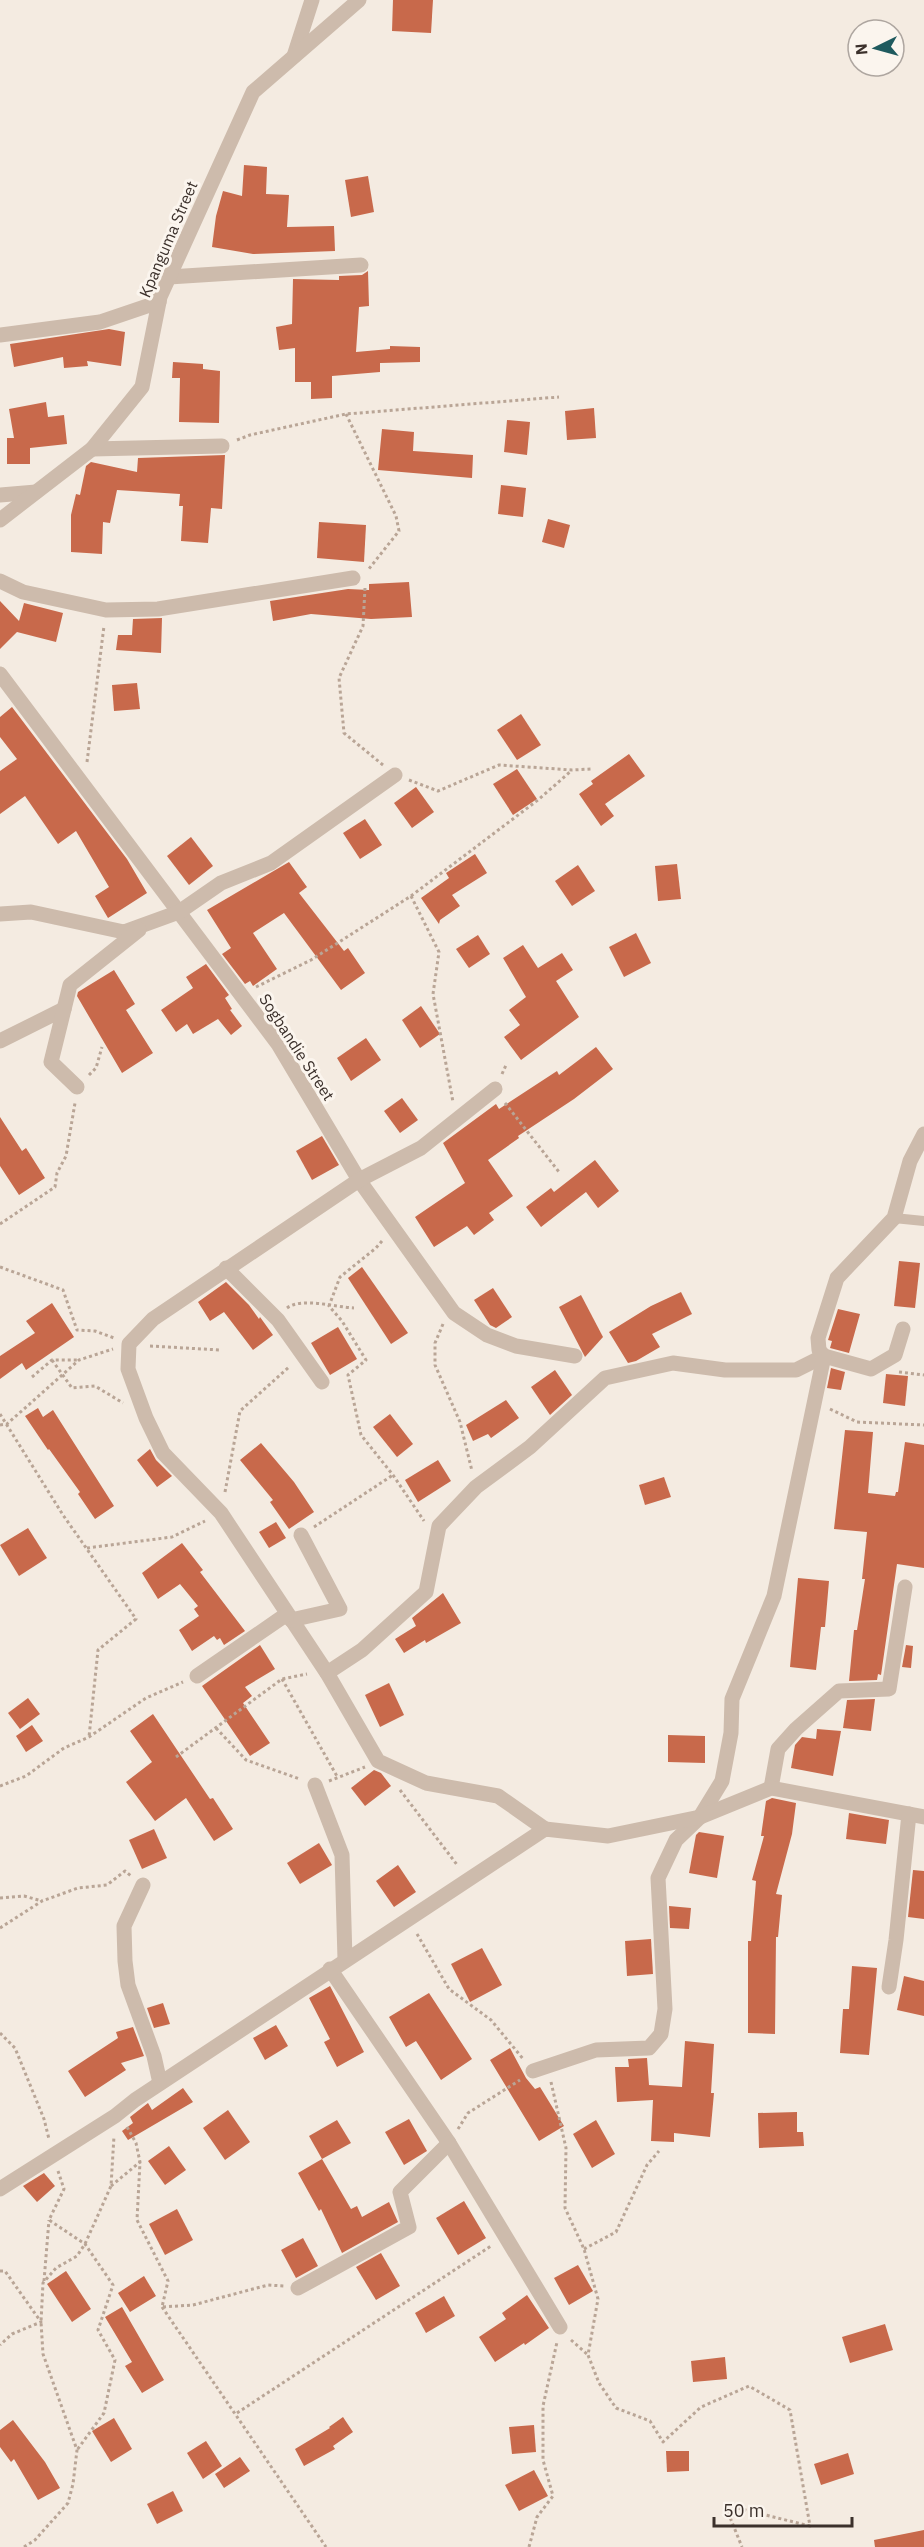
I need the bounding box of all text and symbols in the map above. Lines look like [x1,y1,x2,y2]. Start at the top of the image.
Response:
north arrow [846,18,906,78]
text: N [851,43,872,56]
street label: Kpanguma Street [134,178,202,300]
street label: Sogbandie Street [255,990,339,1104]
scale bar [714,2490,852,2528]
text: 50 m [723,2499,765,2522]

